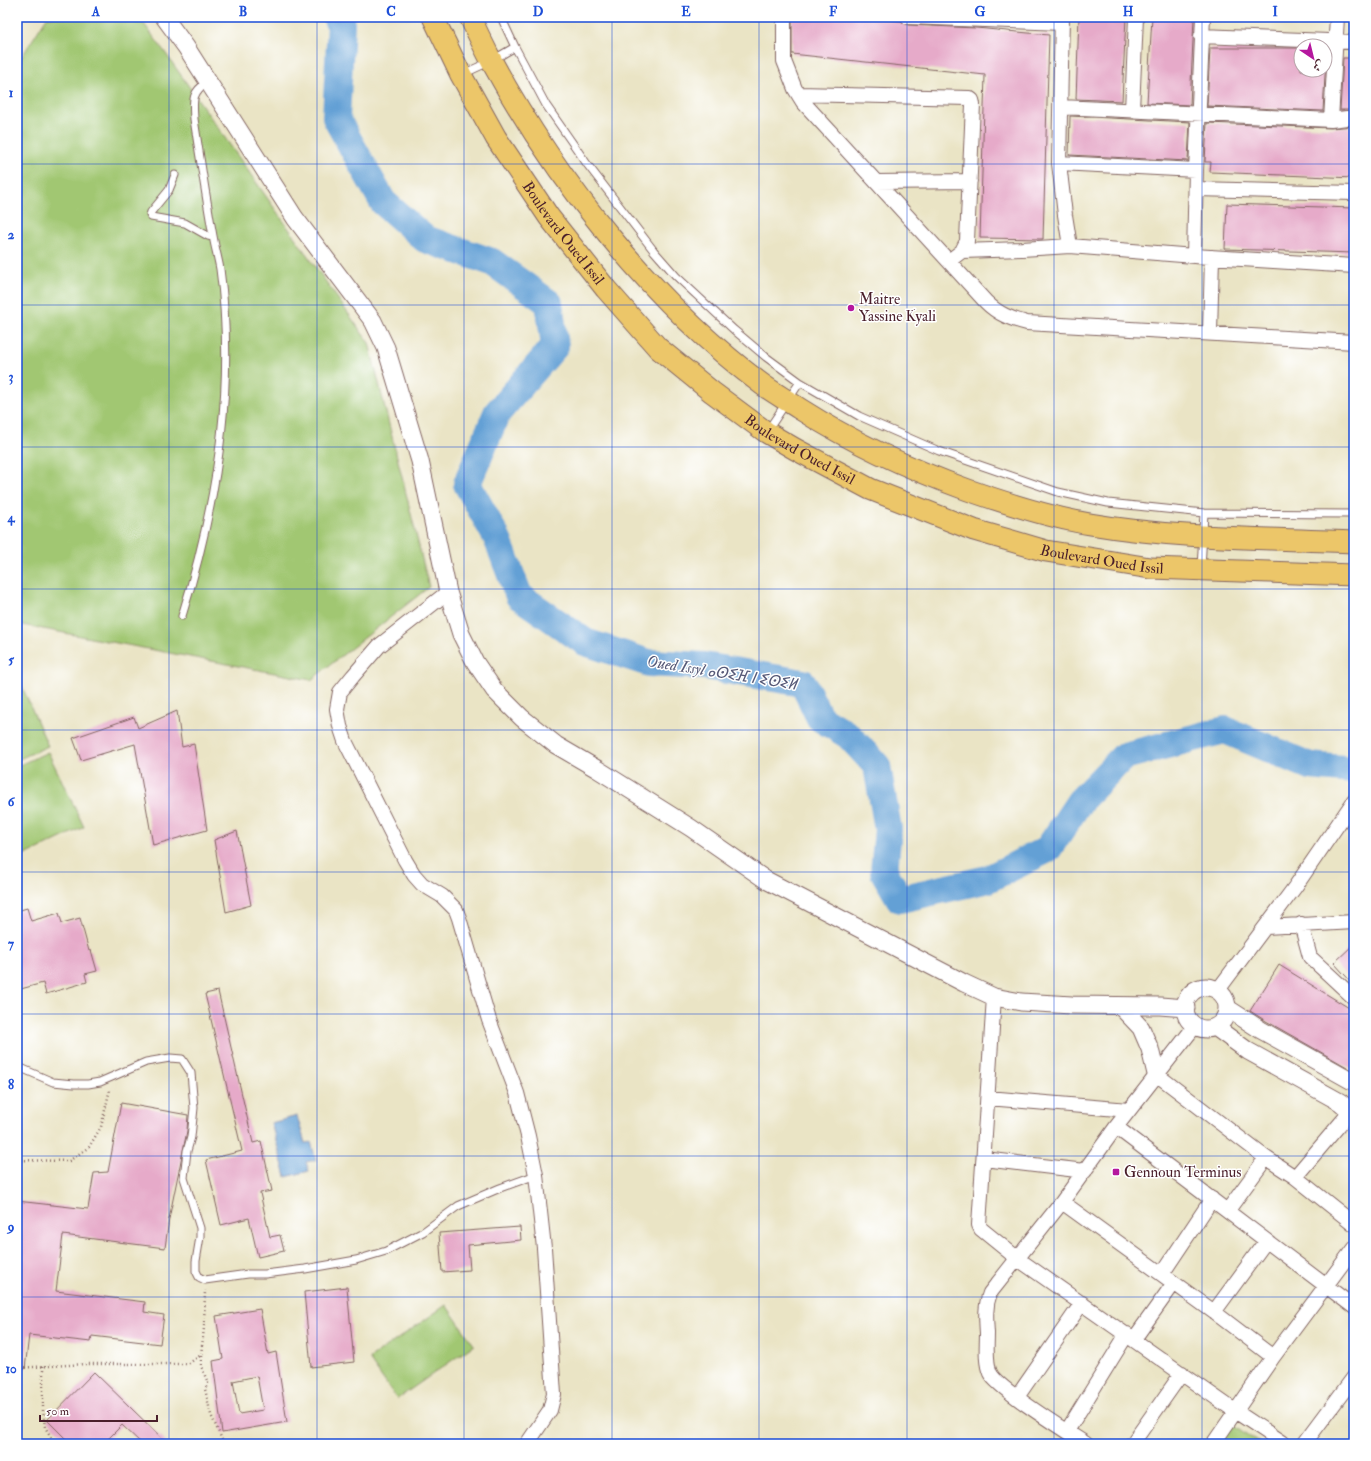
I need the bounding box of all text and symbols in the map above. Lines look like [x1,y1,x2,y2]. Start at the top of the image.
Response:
text: A [91,4,101,20]
text: B [239,4,247,20]
text: C [386,4,396,20]
text: D [533,4,544,20]
text: E [681,4,691,20]
text: F [829,4,838,20]
text: G [975,4,986,20]
text: H [1123,4,1134,20]
text: I [1272,4,1278,20]
north arrow [1293,38,1333,78]
text: ش [1310,57,1327,74]
text: 1 [9,85,14,101]
street label: Boulevard Oued Issil [518,178,608,289]
text: 2 [8,227,15,243]
place label: Maitre Yassine Kyali [859,290,936,326]
marker: Maitre Yassine Kyali [846,303,856,313]
text: 3 [9,369,14,385]
street label: Boulevard Oued Issil [741,410,858,489]
text: 4 [6,510,15,526]
street label: Boulevard Oued Issil [1038,541,1164,578]
water label: Oued Issyl ⴰⵙⵉⴼ ⵏ ⵉⵙⵉⵍ [646,651,800,695]
text: 5 [8,652,14,668]
text: 6 [8,794,16,810]
text: 7 [8,936,15,952]
text: 8 [8,1077,14,1093]
place label: Gennoun Terminus [1124,1163,1241,1182]
marker: Gennoun Terminus [1111,1167,1121,1177]
text: 9 [6,1219,15,1235]
text: 10 [5,1361,17,1377]
scale bar [40,1397,157,1423]
text: 50 m [46,1404,70,1419]

